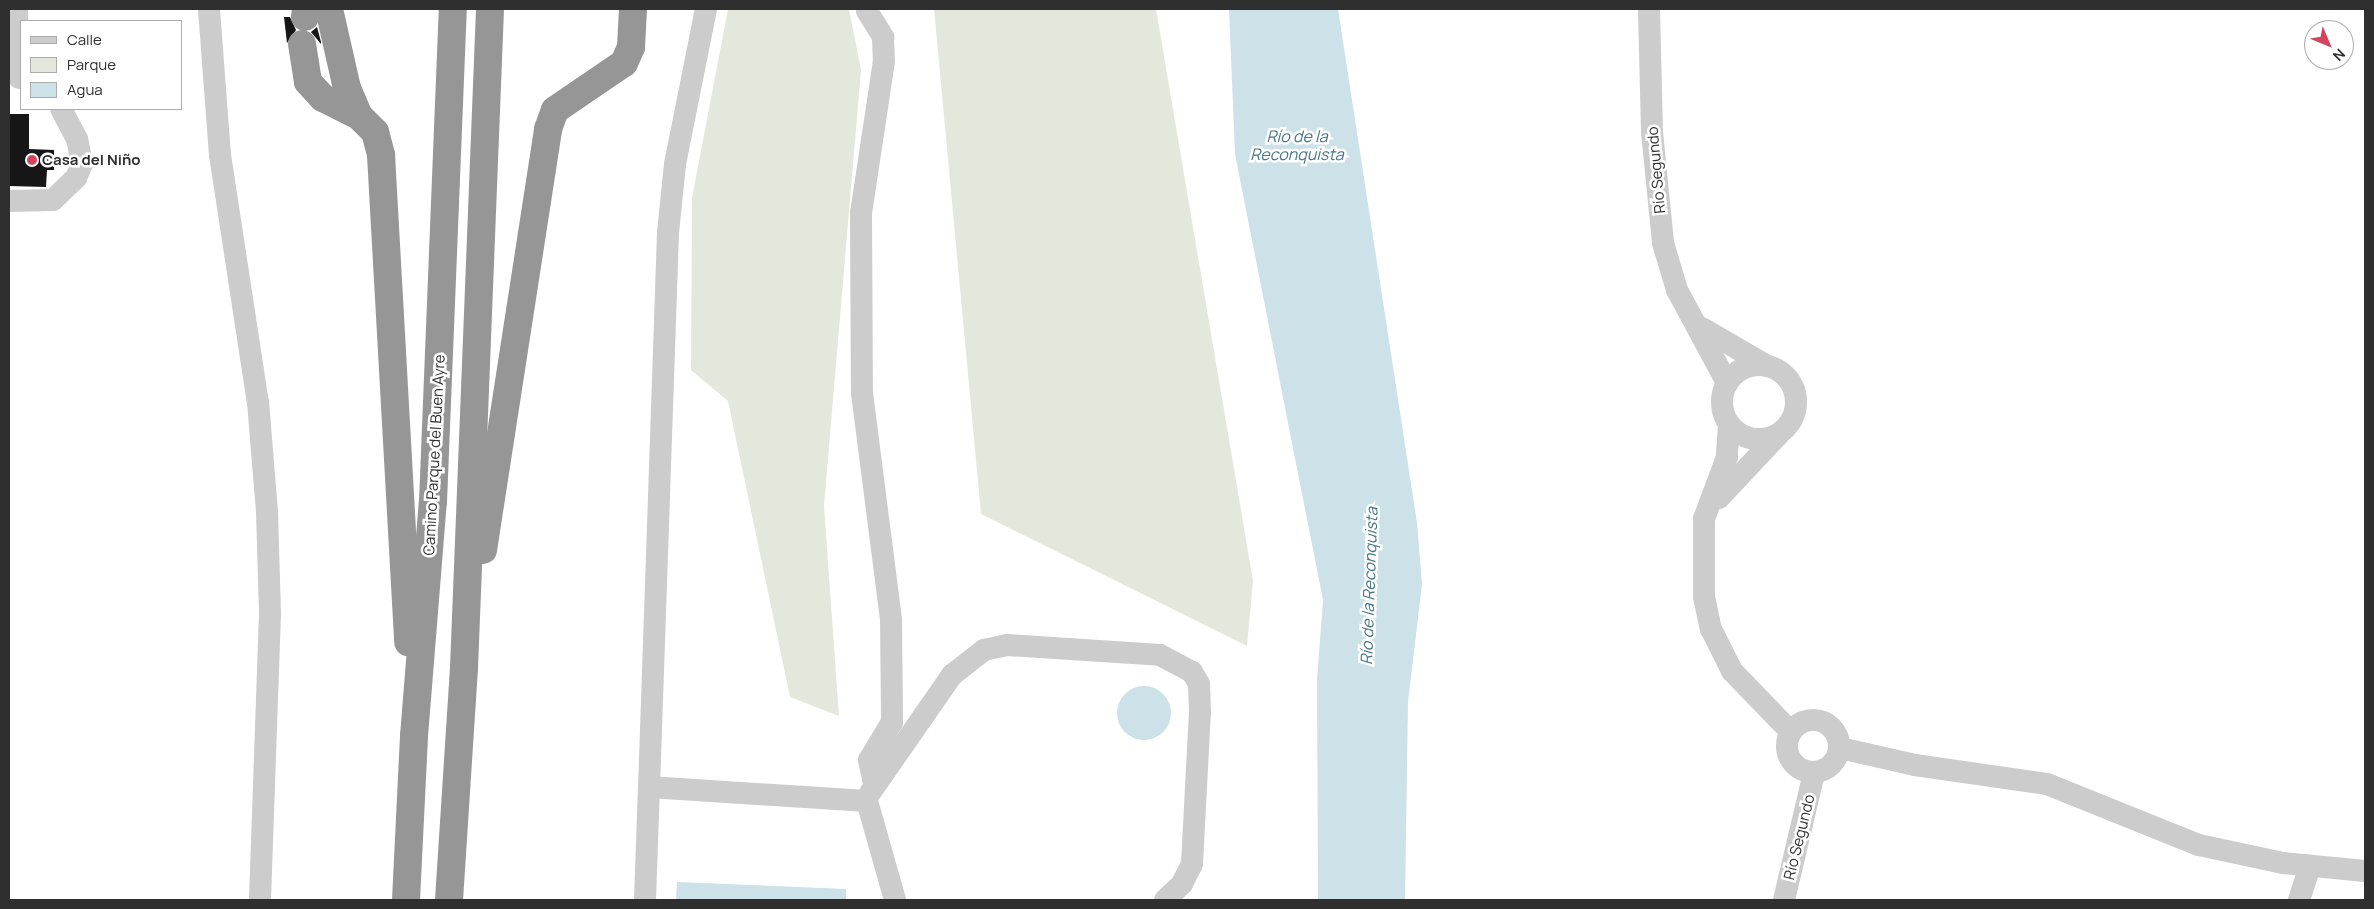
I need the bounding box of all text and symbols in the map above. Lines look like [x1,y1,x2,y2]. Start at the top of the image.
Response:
legend [20,20,182,110]
north arrow [2304,20,2354,70]
text: Calle [67,29,102,50]
text: N [2329,45,2350,66]
text: Parque [67,54,116,75]
text: Agua [67,79,103,100]
water label: Río de la Reconquista [1250,126,1344,164]
street label: Río Segundo [1643,126,1669,214]
place label: Casa del Niño [42,151,141,169]
marker: Casa del Niño [26,154,38,166]
street label: Camino Parque del Buen Ayre [420,354,448,556]
water label: Río de la Reconquista [1357,507,1381,665]
street label: Río Segundo [1780,792,1818,882]

